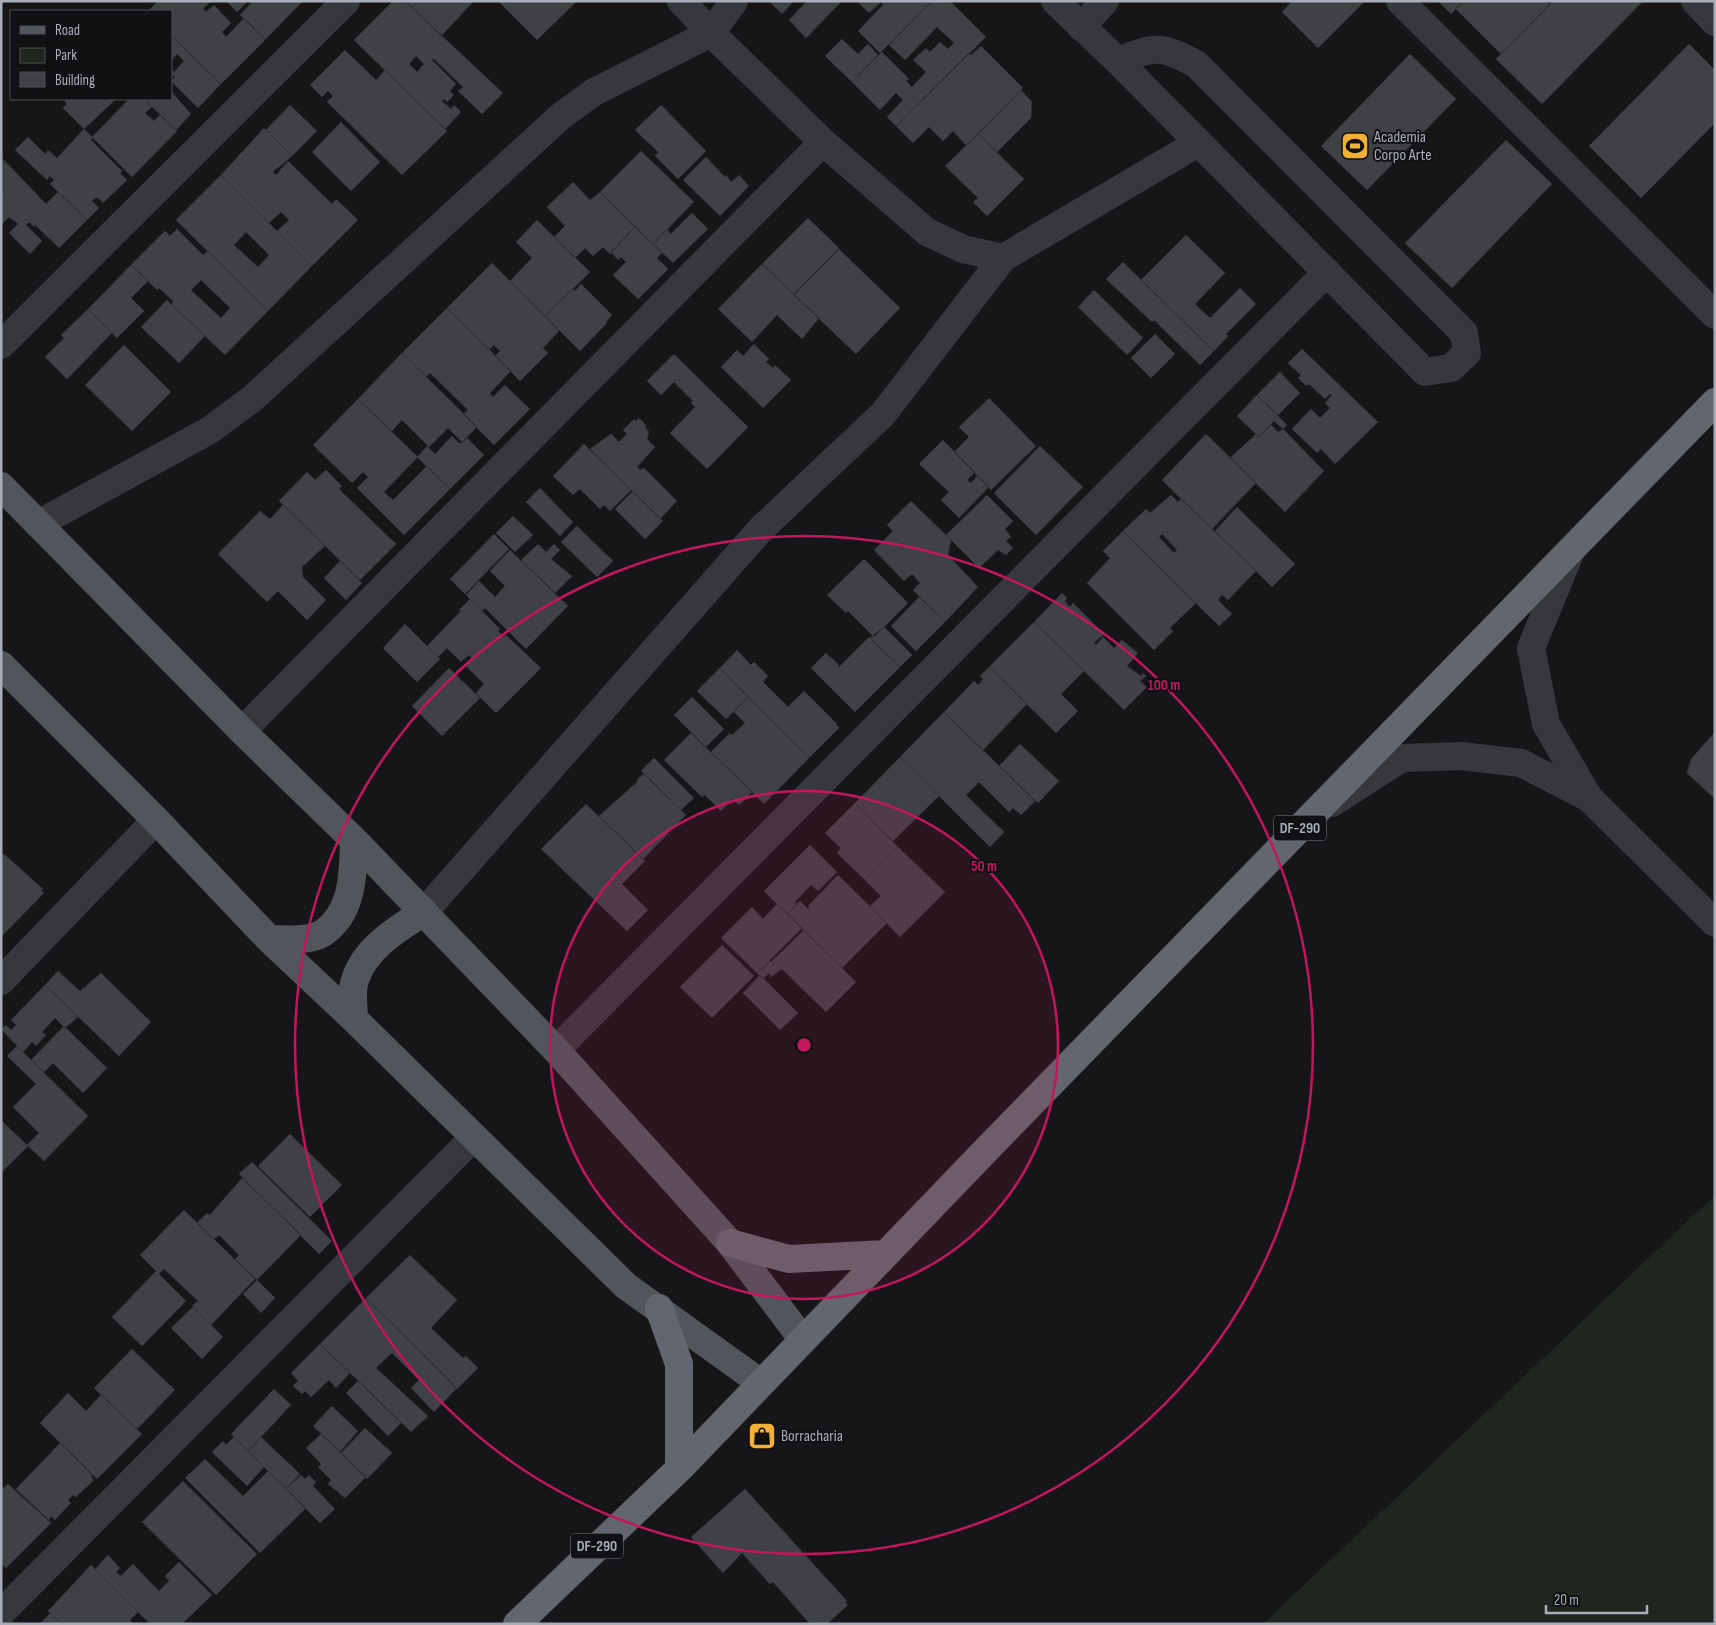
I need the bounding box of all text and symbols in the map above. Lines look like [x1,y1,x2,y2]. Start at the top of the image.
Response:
legend [10,10,172,100]
text: Road [55,21,80,40]
text: Park [55,46,77,65]
text: Building [55,71,95,90]
place label: Academia Corpo Arte [1373,128,1432,165]
sports icon: Academia Corpo Arte [1340,131,1370,161]
text: 100 m [1148,676,1180,695]
road number: DF-290 [1274,816,1326,840]
text: 50 m [971,857,997,876]
centre of rings [795,1036,813,1054]
shop icon: Borracharia [747,1421,777,1451]
place label: Borracharia [781,1427,843,1446]
road number: DF-290 [571,1534,623,1558]
scale bar [1546,1582,1647,1614]
text: 20 m [1554,1591,1579,1610]

